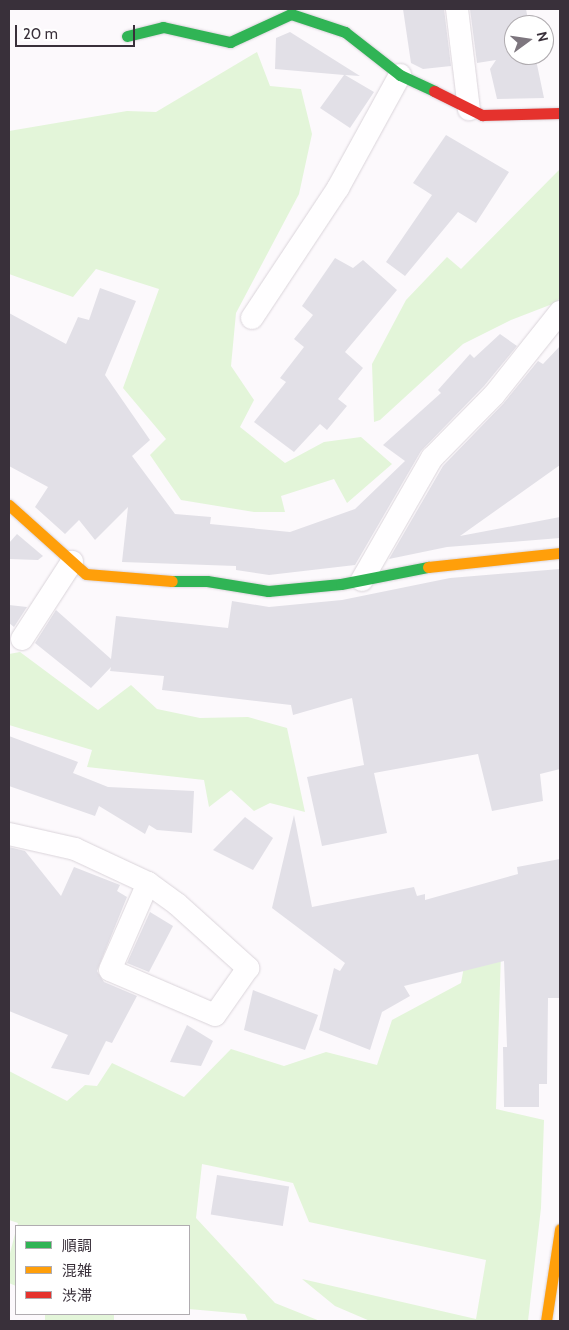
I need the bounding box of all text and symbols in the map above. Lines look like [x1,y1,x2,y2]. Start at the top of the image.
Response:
scale bar [18,15,138,47]
north arrow [504,15,554,65]
text: 20 m [23,25,58,43]
text: N [533,30,553,44]
legend [15,1225,190,1315]
text: 順調 [62,1237,92,1255]
text: 混雑 [62,1262,92,1280]
text: 渋滞 [62,1287,92,1305]

